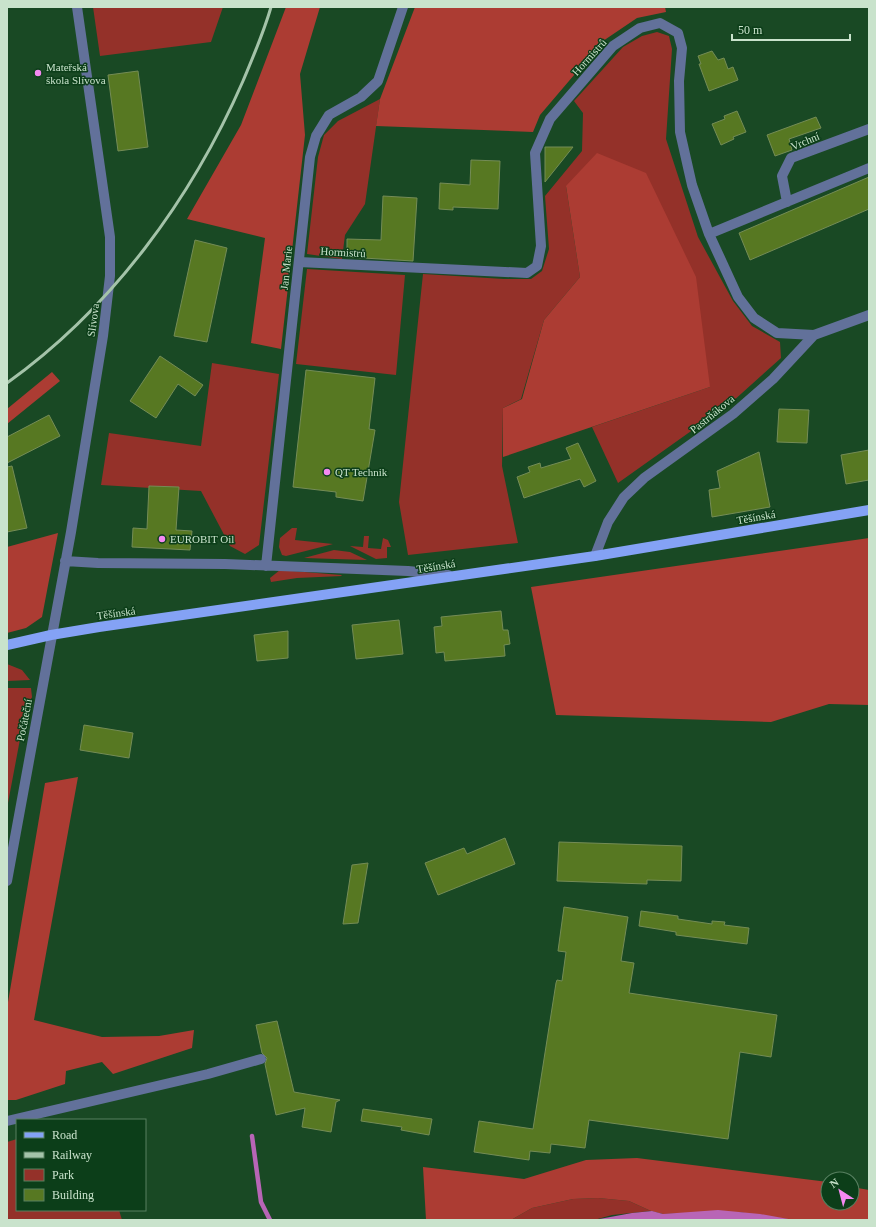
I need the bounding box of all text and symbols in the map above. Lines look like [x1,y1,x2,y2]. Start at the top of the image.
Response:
scale bar [732,16,850,42]
text: 50 m [738,23,763,37]
street label: Hormistrů [569,36,609,78]
place label: Mateřská škola Slívova [46,61,106,86]
marker: Mateřská škola Slívova [33,68,43,78]
street label: Vrchní [789,130,821,152]
street label: Hormistrů [320,245,366,259]
street label: Jan Marie [278,246,294,290]
street label: Slívova [85,302,101,337]
street label: Pastrňákova [687,392,737,436]
place label: QT Technik [335,466,388,478]
marker: QT Technik [322,467,332,477]
street label: Těšínská [736,508,776,526]
place label: EUROBIT Oil [170,533,234,545]
marker: EUROBIT Oil [157,534,167,544]
street label: Těšínská [416,557,456,575]
street label: Těšínská [96,604,136,622]
street label: Počáteční [14,698,34,742]
legend [16,1119,146,1211]
text: Road [52,1128,77,1142]
text: Railway [52,1148,92,1162]
text: Park [52,1168,74,1182]
north arrow [820,1171,860,1211]
text: N [827,1176,841,1190]
text: Building [52,1188,94,1202]

